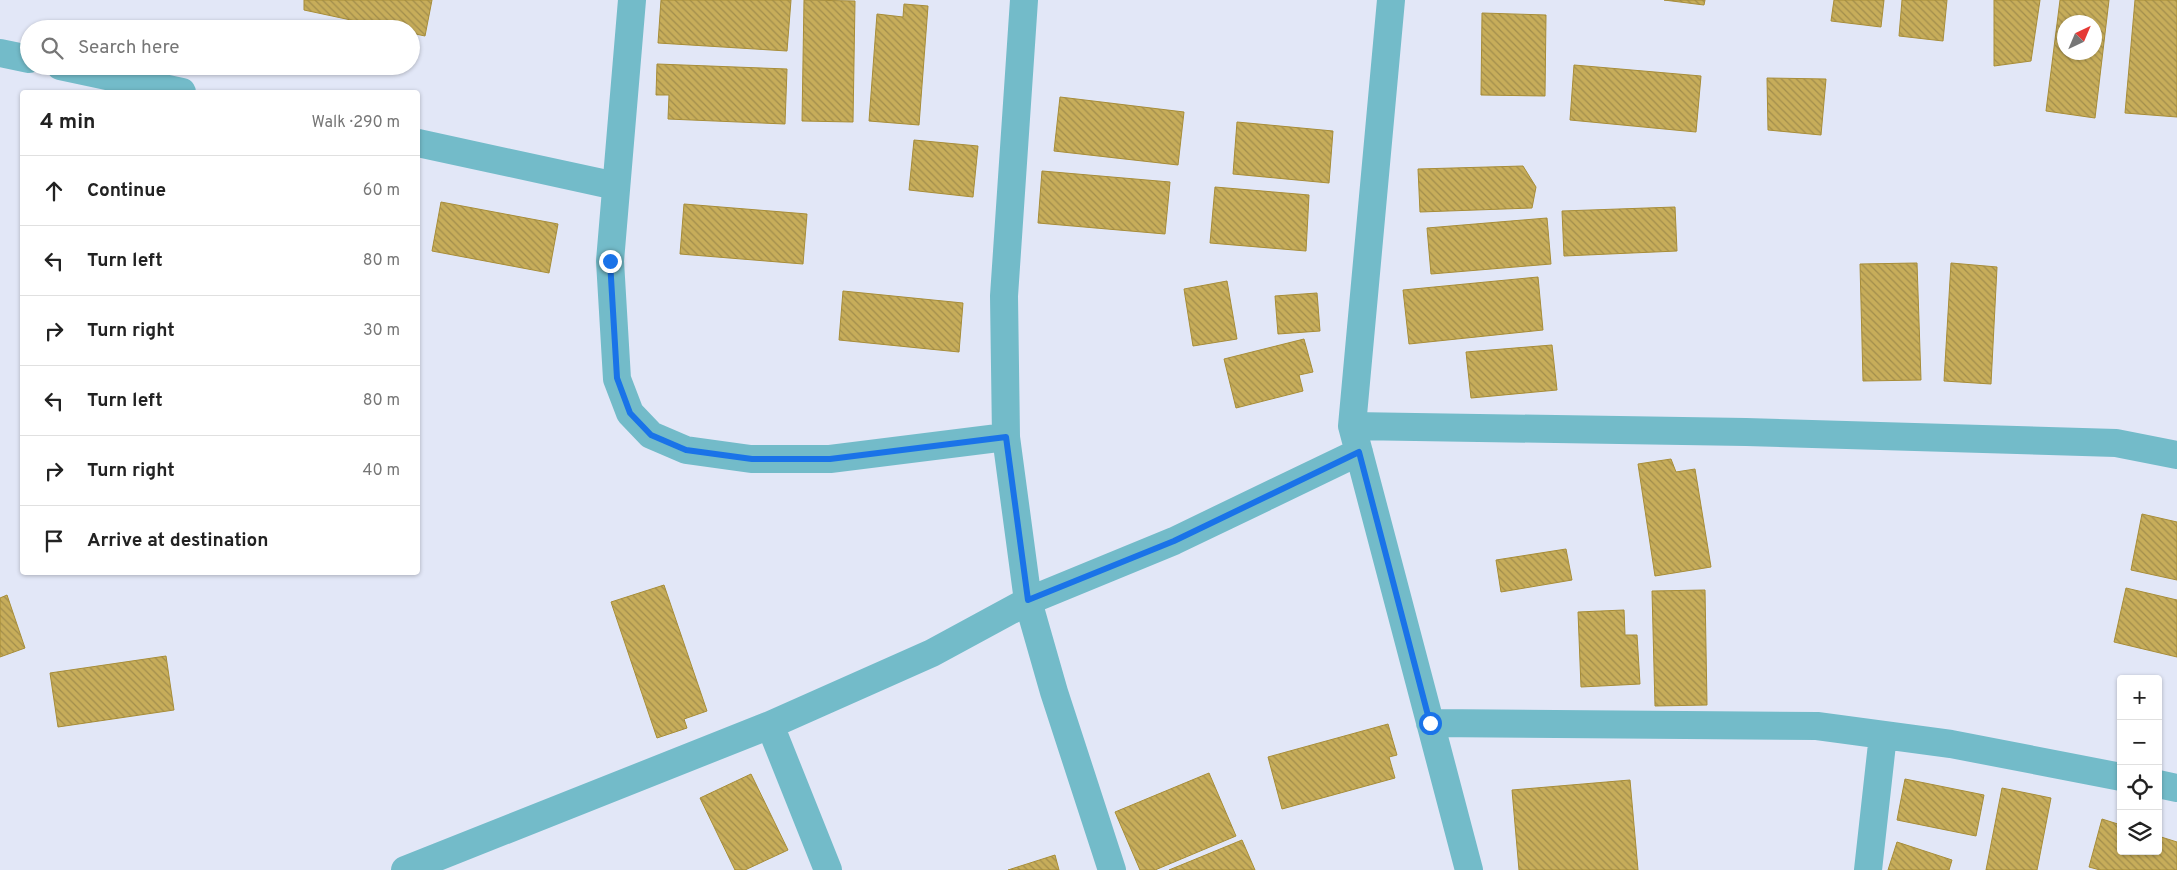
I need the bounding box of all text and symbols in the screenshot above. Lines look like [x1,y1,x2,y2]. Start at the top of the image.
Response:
north arrow [2057,15,2102,60]
search box [20,20,420,75]
icon: search [38,34,66,62]
text: Search here [78,36,180,60]
text: 4 min [40,109,96,136]
text: Walk · 290 m [312,113,400,133]
icon: ahead [40,177,68,205]
text: Continue [87,179,166,203]
text: 60 m [363,181,400,201]
icon: left [40,247,68,275]
text: Turn left [87,249,163,273]
route end [599,250,622,273]
text: 80 m [363,251,400,271]
icon: right [40,317,68,345]
text: Turn right [87,319,175,343]
text: 30 m [363,321,400,341]
icon: left [40,387,68,415]
text: Turn left [87,389,163,413]
text: 80 m [363,391,400,411]
icon: right [40,457,68,485]
text: Turn right [87,459,175,483]
text: 40 m [362,461,400,481]
icon: arrive [40,527,68,555]
text: Arrive at destination [87,529,268,553]
map controls [2117,675,2162,855]
button: + [2117,675,2162,720]
route start [1419,712,1442,735]
button: − [2117,720,2162,765]
button: locate [2117,765,2162,810]
button: layers [2117,810,2162,855]

